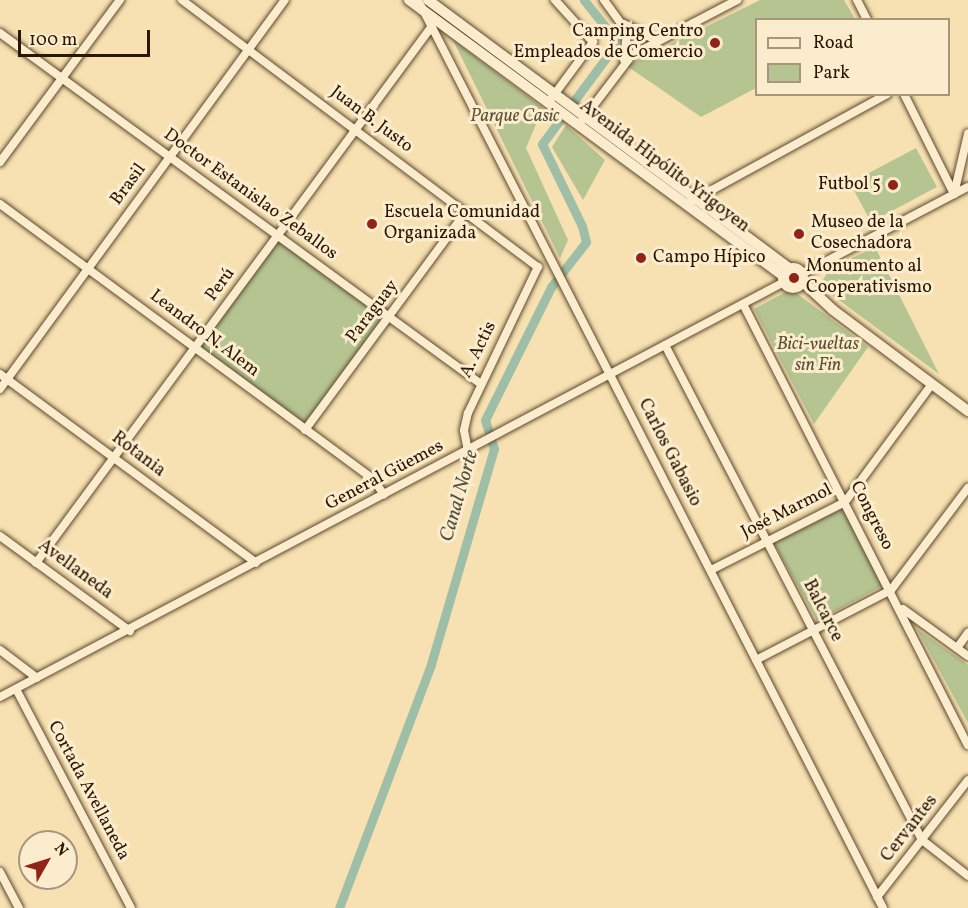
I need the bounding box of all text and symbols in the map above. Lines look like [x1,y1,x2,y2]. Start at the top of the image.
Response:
scale bar [21,18,153,56]
legend [755,18,950,96]
place label: Camping Centro Empleados de Comercio [514,22,703,64]
text: 100 m [29,28,78,53]
text: Road [813,31,854,56]
marker: Camping Centro Empleados de Comercio [708,36,722,50]
text: Park [813,61,850,86]
street label: Juan B. Justo [325,82,417,158]
street label: Avenida Hipólito Yrigoyen [575,96,753,238]
park label: Parque Casic [470,106,560,128]
street label: Doctor Estanislao Zeballos [159,125,341,265]
street label: Brasil [107,160,151,210]
place label: Futbol 5 [818,174,881,196]
marker: Futbol 5 [886,178,900,192]
place label: Escuela Comunidad Organizada [384,203,540,246]
place label: Museo de la Cosechadora [811,213,912,256]
marker: Escuela Comunidad Organizada [365,217,379,231]
marker: Museo de la Cosechadora [792,227,806,241]
place label: Campo Hípico [653,247,765,269]
marker: Campo Hípico [634,251,648,265]
place label: Monumento al Cooperativismo [806,257,932,300]
street label: Perú [202,264,240,306]
marker: Monumento al Cooperativismo [787,271,801,285]
street label: Paraguay [342,276,404,348]
street label: Leandro N. Alem [145,286,263,382]
street label: A. Actis [456,318,502,382]
park label: Bici-vueltas sin Fin [777,335,859,378]
street label: Carlos Gabasio [633,395,705,511]
street label: Rotania [107,428,169,482]
street label: General Güemes [322,436,448,516]
water label: Canal Norte [436,448,484,544]
street label: Congreso [844,478,898,554]
street label: José Marmol [738,480,836,544]
street label: Avellaneda [33,536,117,604]
street label: Balcarce [797,576,847,646]
street label: Cortada Avellaneda [42,718,134,864]
street label: Cervantes [877,791,943,867]
north arrow [18,830,78,890]
text: N [48,838,73,861]

